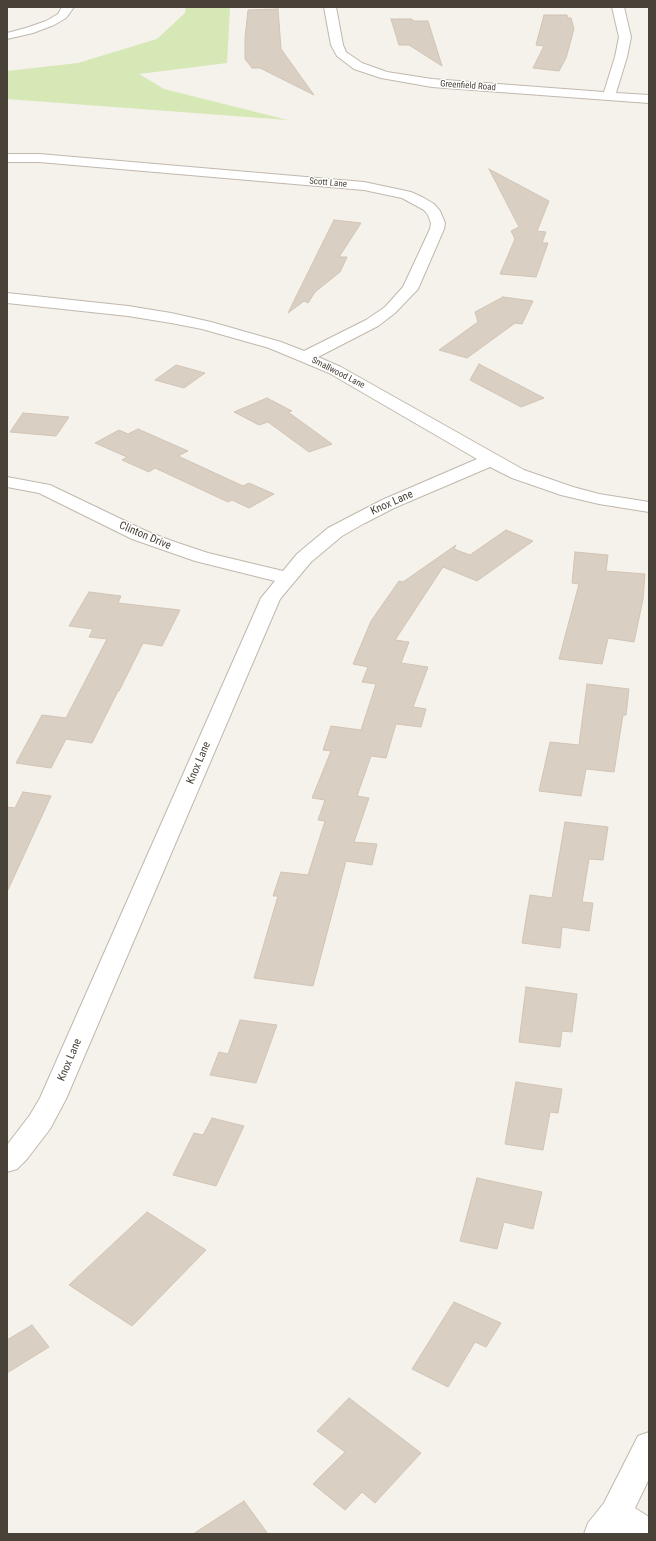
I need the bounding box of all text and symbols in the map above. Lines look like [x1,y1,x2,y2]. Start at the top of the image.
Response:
street label: Greenfield Road [440,79,496,93]
street label: Scott Lane [309,176,347,190]
street label: Smallwood Lane [310,355,366,391]
street label: Knox Lane [369,488,415,518]
street label: Clinton Drive [117,519,173,553]
street label: Knox Lane [184,740,214,786]
street label: Knox Lane [55,1037,85,1083]

